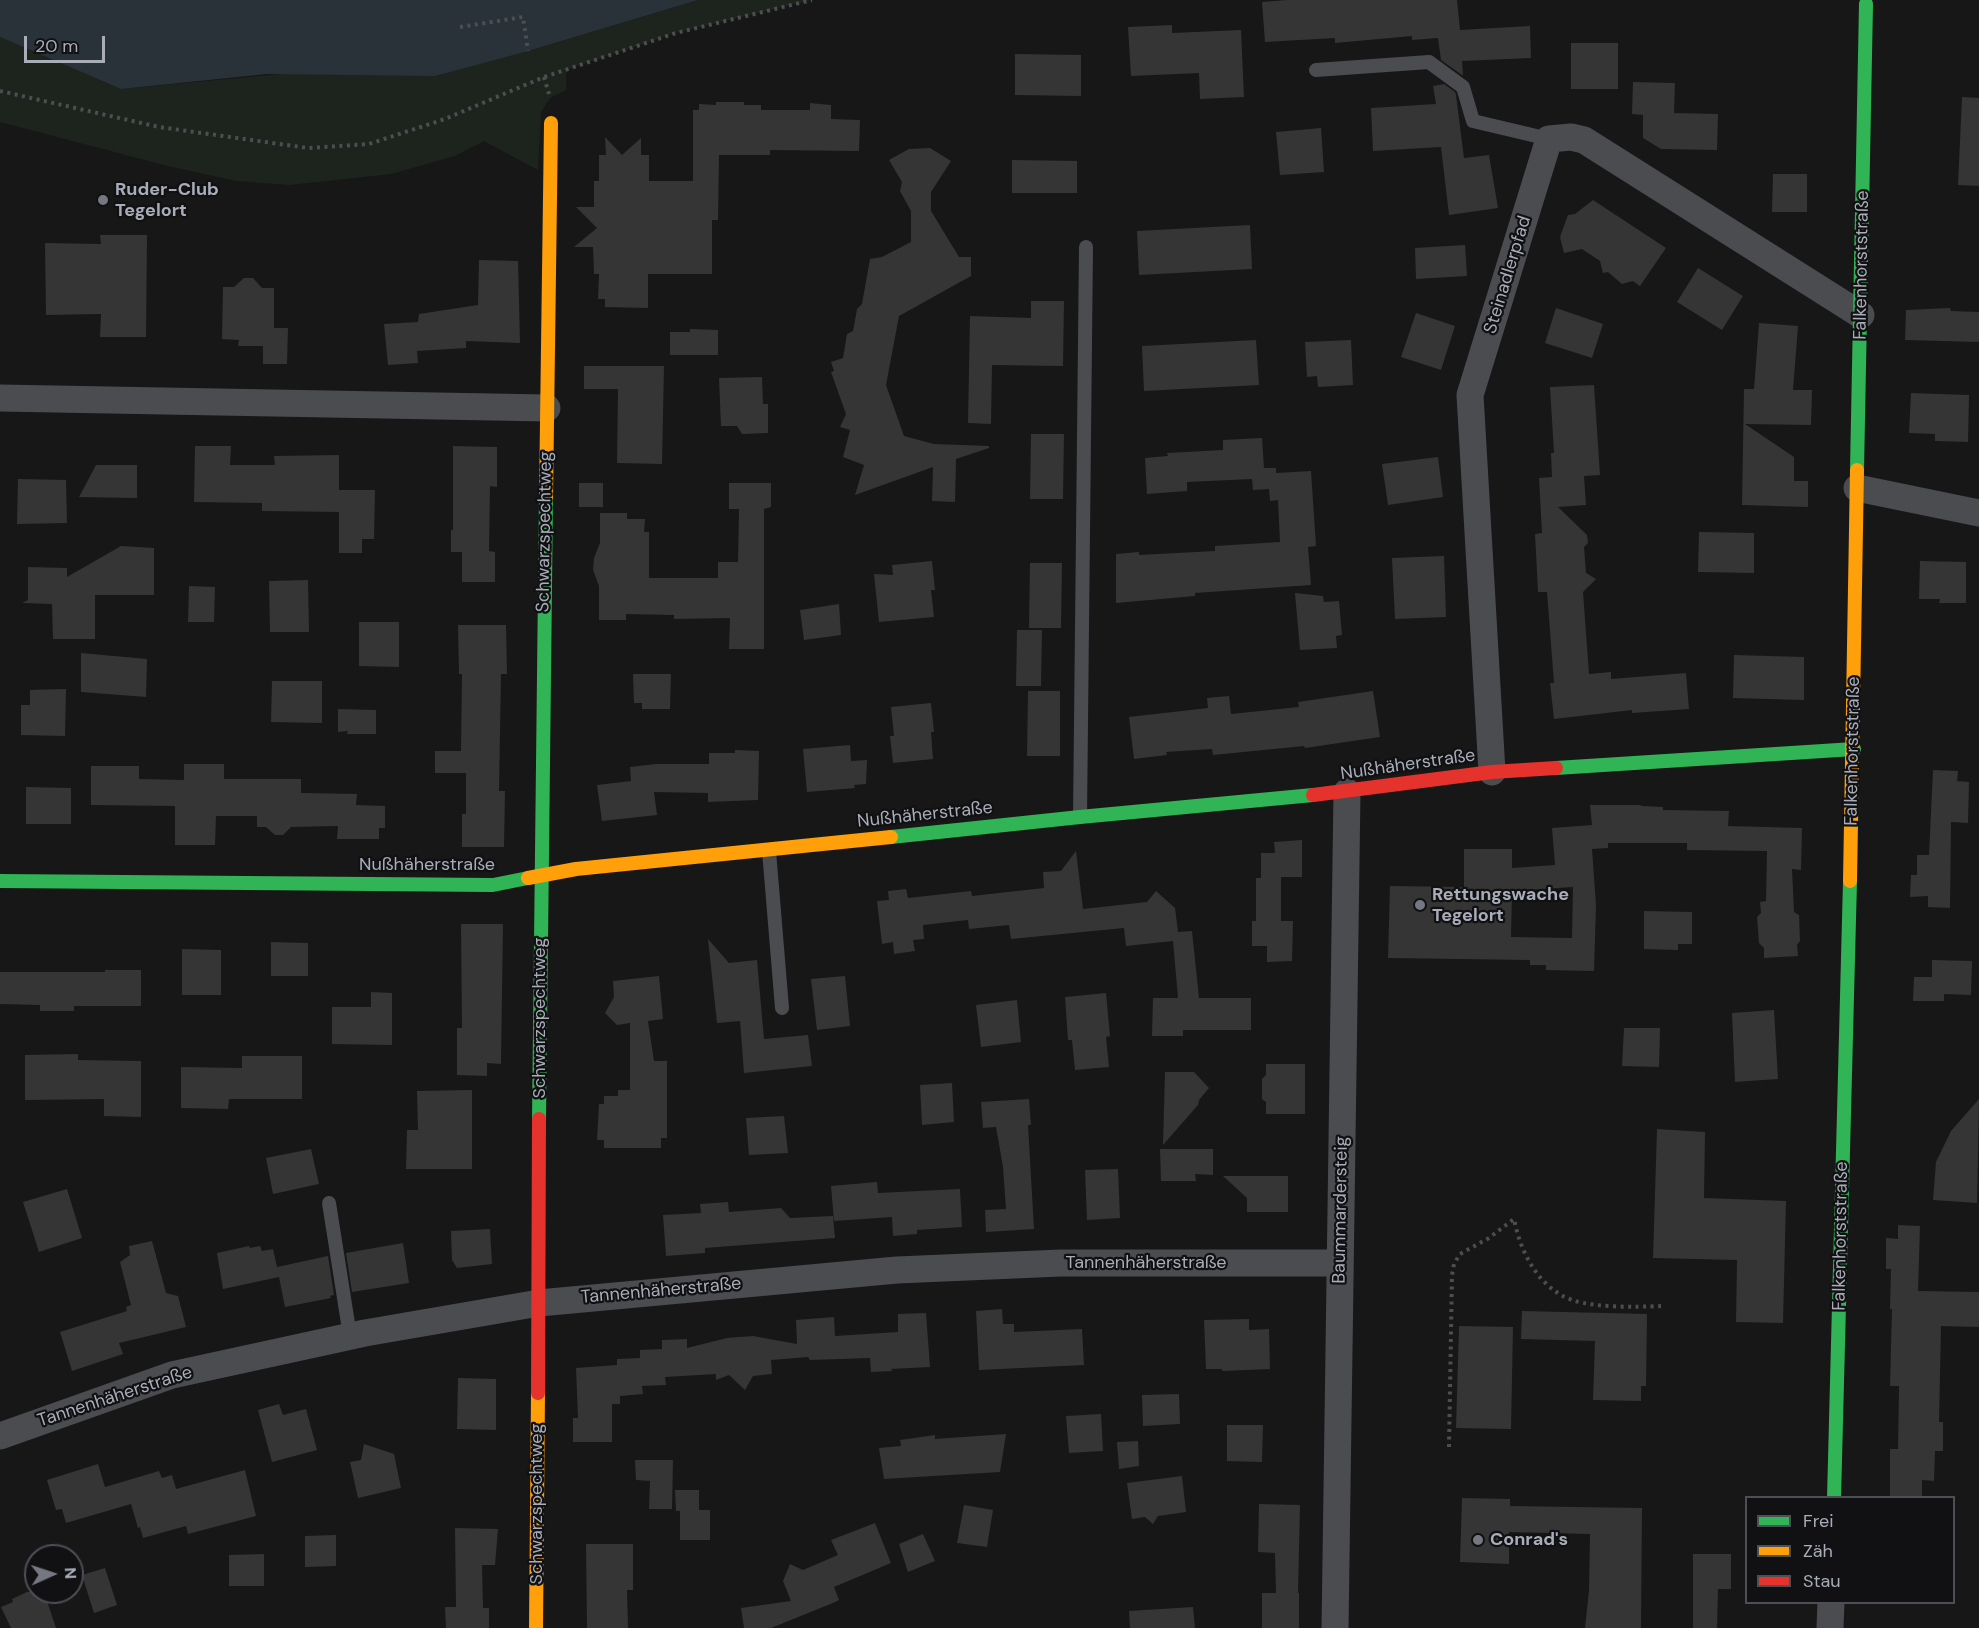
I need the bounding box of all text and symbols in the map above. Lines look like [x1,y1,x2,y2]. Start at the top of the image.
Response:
scale bar [27,24,108,62]
text: 20 m [35,34,78,58]
place label: Ruder-Club Tegelort [115,179,219,222]
street label: Falkenhorststraße [1850,190,1874,340]
marker: Ruder-Club Tegelort [96,193,110,207]
street label: Steinadlerpfad [1480,213,1536,337]
street label: Schwarzspechtweg [533,451,557,613]
street label: Falkenhorststraße [1841,676,1865,826]
street label: Nußhäherstraße [1339,745,1477,785]
street label: Nußhäherstraße [856,797,994,833]
street label: Nußhäherstraße [359,854,495,876]
place label: Rettungswache Tegelort [1432,884,1569,926]
marker: Rettungswache Tegelort [1413,898,1427,912]
street label: Schwarzspechtweg [529,937,551,1099]
street label: Baummardersteig [1329,1136,1353,1284]
street label: Falkenhorststraße [1829,1161,1853,1311]
street label: Tannenhäherstraße [1065,1252,1227,1274]
street label: Tannenhäherstraße [580,1273,742,1309]
street label: Tannenhäherstraße [35,1362,195,1432]
street label: Schwarzspechtweg [526,1423,548,1585]
legend [1745,1496,1955,1604]
text: Frei [1803,1509,1834,1533]
place label: Conrad's [1490,1529,1568,1551]
marker: Conrad's [1471,1533,1485,1547]
text: Zäh [1803,1539,1833,1563]
north arrow [24,1544,84,1604]
text: N [60,1567,81,1580]
text: Stau [1803,1569,1841,1593]

